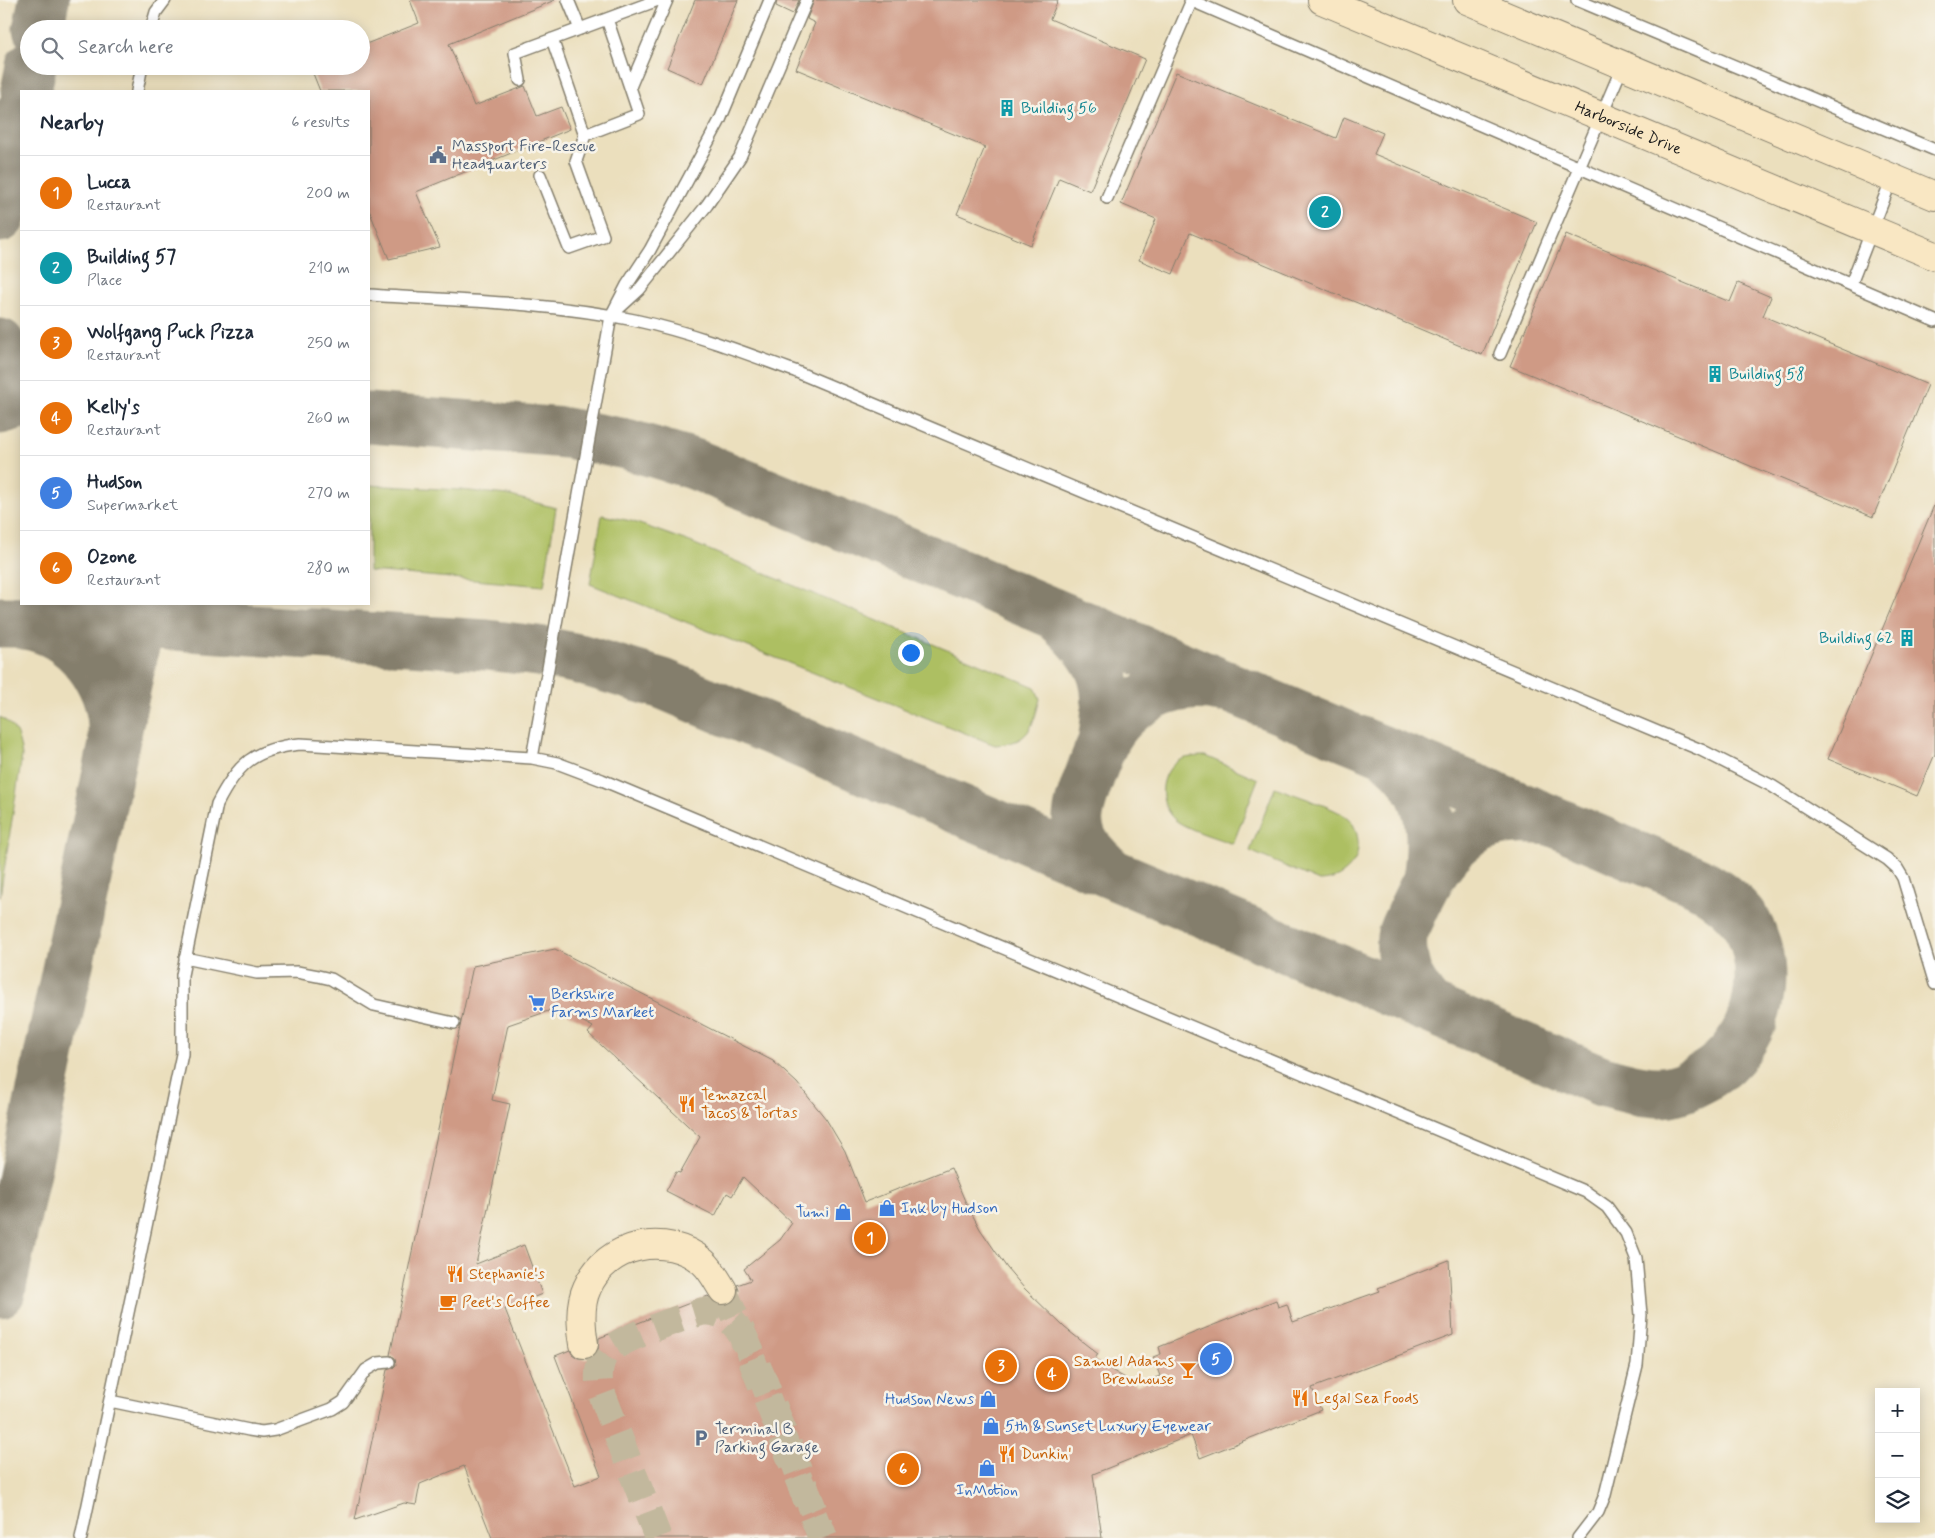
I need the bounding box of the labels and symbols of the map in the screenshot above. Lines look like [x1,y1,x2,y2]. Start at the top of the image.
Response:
street label: Harborside Drive [1572,96,1686,160]
building icon: Building 56 [997,98,1017,118]
place label: Building 56 [1021,98,1097,120]
place label: Massport Fire-Rescue Headquarters [452,136,596,175]
public building icon: Massport Fire-Rescue Headquarters [428,145,448,165]
pin: 2 [1309,193,1341,231]
building icon: Building 58 [1705,364,1725,384]
place label: Building 58 [1729,364,1805,386]
place label: Building 62 [1819,628,1893,650]
building icon: Building 62 [1897,628,1917,648]
your location [898,640,924,666]
place label: Berkshire Farms Market [551,984,654,1023]
supermarket icon: Berkshire Farms Market [527,993,547,1013]
place label: Temazcal Tacos & Tortas [701,1085,797,1124]
restaurant icon: Temazcal Tacos & Tortas [677,1094,697,1114]
shop icon: Ink by Hudson [877,1198,897,1218]
place label: Ink by Hudson [901,1198,998,1219]
place label: Tumi [796,1202,829,1223]
shop icon: Tumi [833,1202,853,1222]
pin: 1 [854,1219,886,1257]
restaurant icon: Stephanie's [445,1264,465,1284]
place label: Stephanie's [469,1264,545,1285]
cafe icon: Peet's Coffee [438,1292,458,1312]
place label: Peet's Coffee [462,1292,551,1313]
pin: 5 [1200,1340,1232,1378]
pin: 3 [985,1347,1017,1385]
place label: Samuel Adams Brewhouse [1074,1351,1174,1390]
pin: 4 [1036,1355,1068,1393]
bar icon: Samuel Adams Brewhouse [1178,1360,1198,1380]
restaurant icon: Legal Sea Foods [1290,1388,1310,1408]
place label: Legal Sea Foods [1314,1388,1419,1410]
place label: Hudson News [885,1389,974,1410]
shop icon: Hudson News [978,1389,998,1409]
shop icon: 5th & Sunset Luxury Eyewear [981,1416,1001,1436]
place label: 5th & Sunset Luxury Eyewear [1005,1416,1211,1437]
place label: Terminal B Parking Garage [715,1419,819,1459]
parking icon: Terminal B Parking Garage [691,1428,711,1448]
restaurant icon: Dunkin' [997,1444,1017,1464]
place label: Dunkin' [1021,1444,1072,1465]
pin: 6 [887,1450,919,1488]
shop icon: InMotion [977,1458,997,1478]
place label: InMotion [956,1480,1018,1501]

